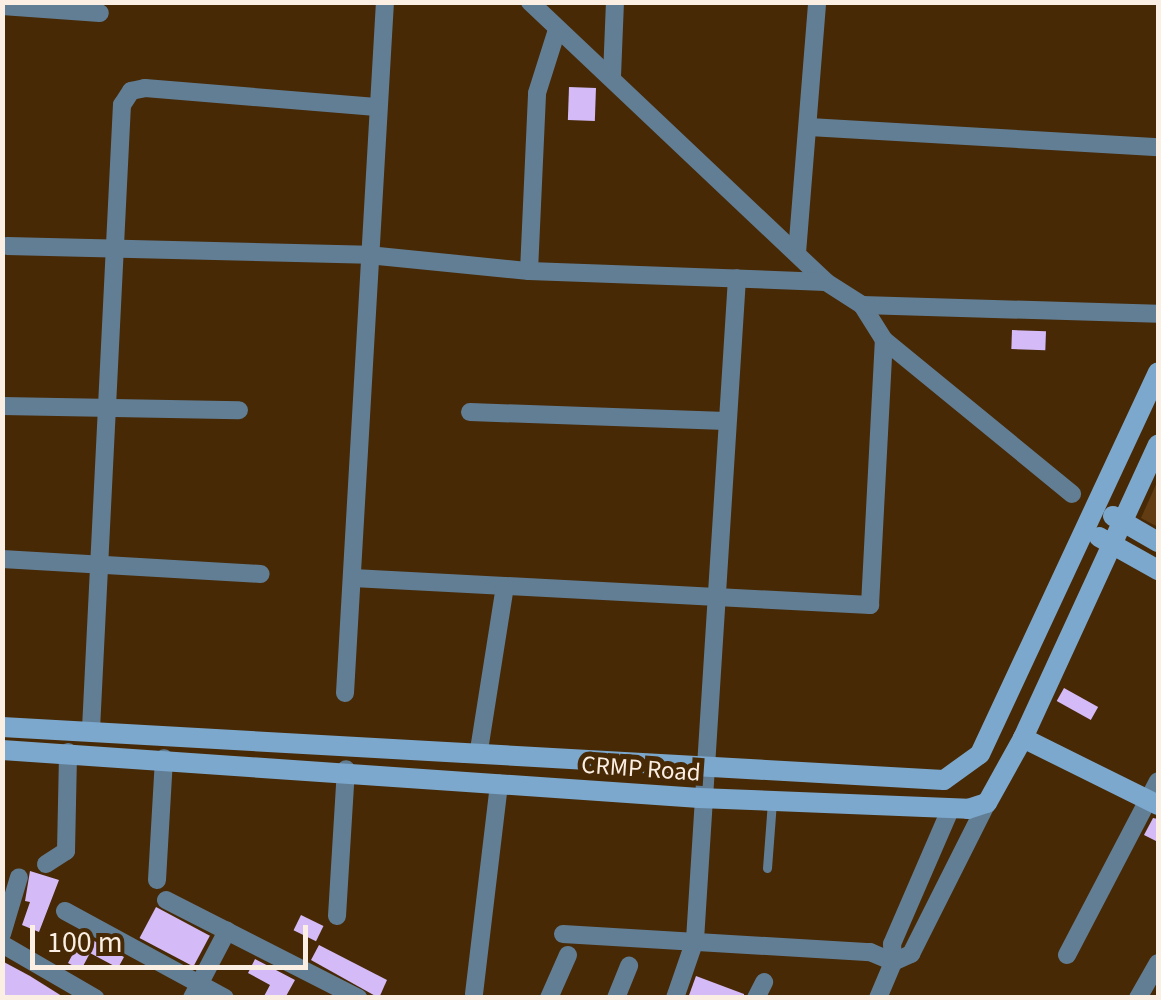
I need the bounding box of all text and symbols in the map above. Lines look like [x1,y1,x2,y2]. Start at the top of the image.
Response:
street label: CRMP Road [580,750,702,788]
scale bar [35,905,312,967]
text: 100 m [47,921,123,964]

